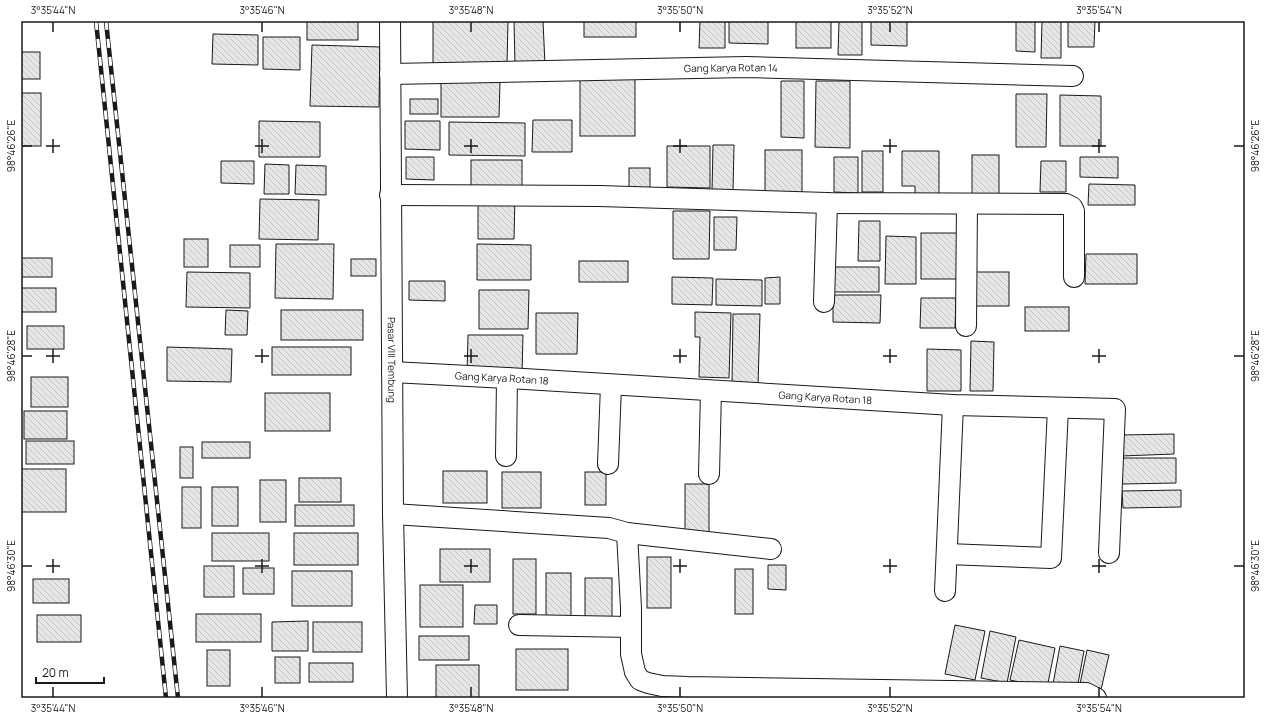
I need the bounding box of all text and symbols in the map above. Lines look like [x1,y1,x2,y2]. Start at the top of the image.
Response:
text: 3°35'44"N [31,3,75,17]
text: 3°35'46"N [239,3,285,17]
text: 3°35'48"N [449,3,494,17]
text: 3°35'50"N [657,3,703,17]
text: 3°35'52"N [867,3,913,17]
text: 3°35'54"N [1076,3,1122,17]
street label: Gang Karya Rotan 14 [684,60,778,75]
text: 98°46'26"E [4,120,18,172]
text: 98°46'26"E [1248,120,1262,172]
street label: Pasar VIII Tembung [385,317,399,403]
text: 98°46'28"E [4,330,18,382]
text: 98°46'28"E [1248,330,1262,382]
street label: Gang Karya Rotan 18 [455,368,549,388]
street label: Gang Karya Rotan 18 [778,387,873,407]
text: 98°46'30"E [4,540,18,592]
text: 98°46'30"E [1248,540,1262,592]
scale bar [36,659,104,685]
text: 20 m [42,664,69,681]
text: 3°35'44"N [31,701,75,715]
text: 3°35'46"N [239,701,285,715]
text: 3°35'48"N [449,701,494,715]
text: 3°35'50"N [657,701,703,715]
text: 3°35'52"N [867,701,913,715]
text: 3°35'54"N [1076,701,1122,715]

